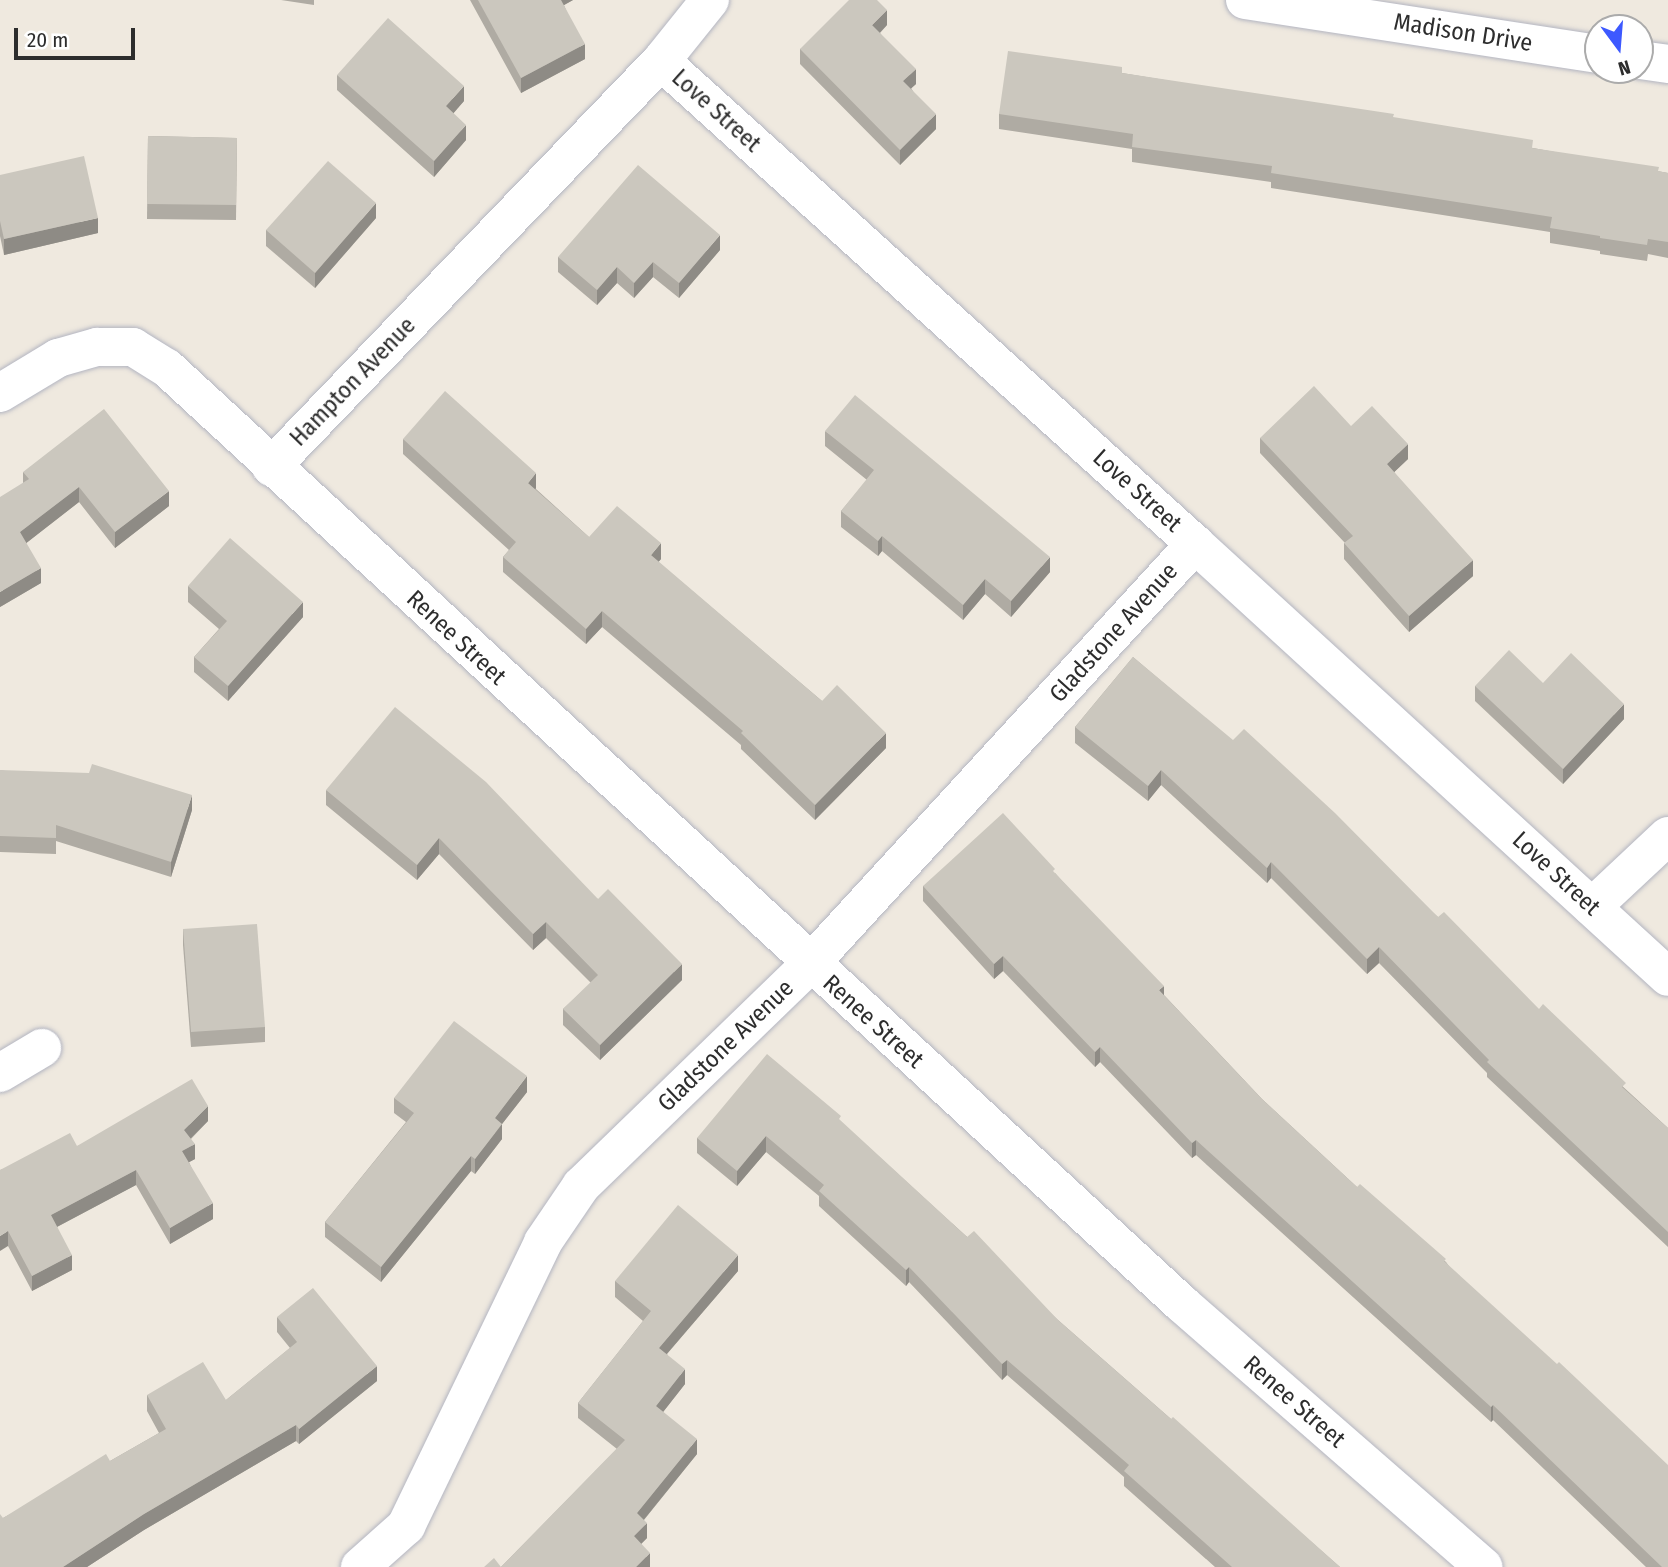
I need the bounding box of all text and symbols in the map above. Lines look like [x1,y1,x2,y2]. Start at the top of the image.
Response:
street label: Madison Drive [1392,8,1534,58]
scale bar [18,14,138,58]
north arrow [1584,14,1654,84]
text: 20 m [27,27,68,53]
text: N [1616,55,1633,80]
street label: Love Street [666,64,766,158]
street label: Hampton Avenue [284,312,422,452]
street label: Love Street [1087,444,1187,538]
street label: Gladstone Avenue [1044,558,1184,708]
street label: Renee Street [400,585,512,691]
street label: Love Street [1506,826,1606,922]
street label: Renee Street [817,969,929,1075]
street label: Gladstone Avenue [652,974,800,1118]
street label: Renee Street [1237,1350,1351,1454]

